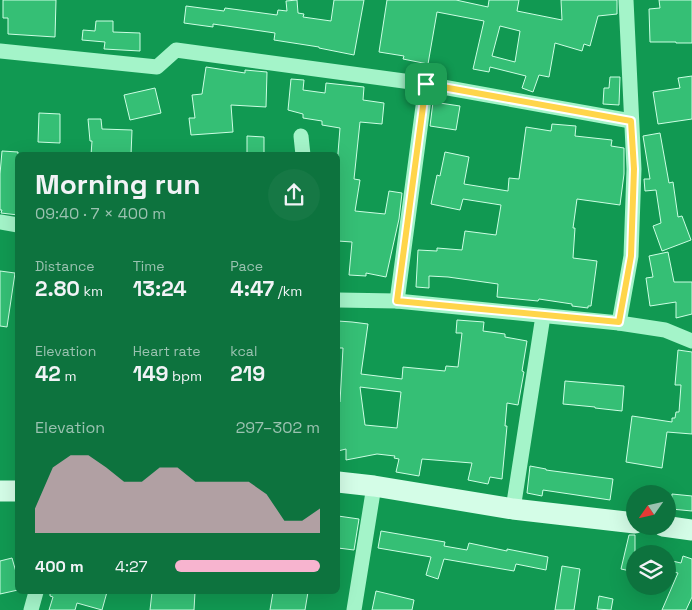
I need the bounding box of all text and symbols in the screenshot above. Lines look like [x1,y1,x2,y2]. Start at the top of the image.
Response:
pin [405,63,447,105]
icon: arrive [412,70,440,98]
text: Morning run [35,166,200,202]
button: share [268,169,320,221]
text: 09:40 · 7 × 400 m [35,203,166,224]
text: Distance [35,257,95,275]
text: Time [133,257,165,275]
text: Pace [230,257,263,275]
text: 2.80 [35,275,80,302]
text: 13:24 [133,275,187,302]
text: 4:47 [230,275,274,302]
text: km [80,282,103,300]
text: /km [274,282,302,300]
text: Elevation [35,342,96,360]
text: Heart rate [133,342,201,360]
text: kcal [230,342,257,360]
text: 42 [35,360,61,387]
text: 149 [133,360,168,387]
text: 219 [230,360,265,387]
text: m [61,367,76,385]
text: bpm [168,367,202,385]
text: Elevation [35,417,105,438]
text: 297–302 m [236,417,320,438]
north arrow [626,485,676,535]
map controls [626,485,676,595]
button: layers [626,545,676,595]
text: 400 m [35,556,84,577]
text: 4:27 [115,556,148,577]

